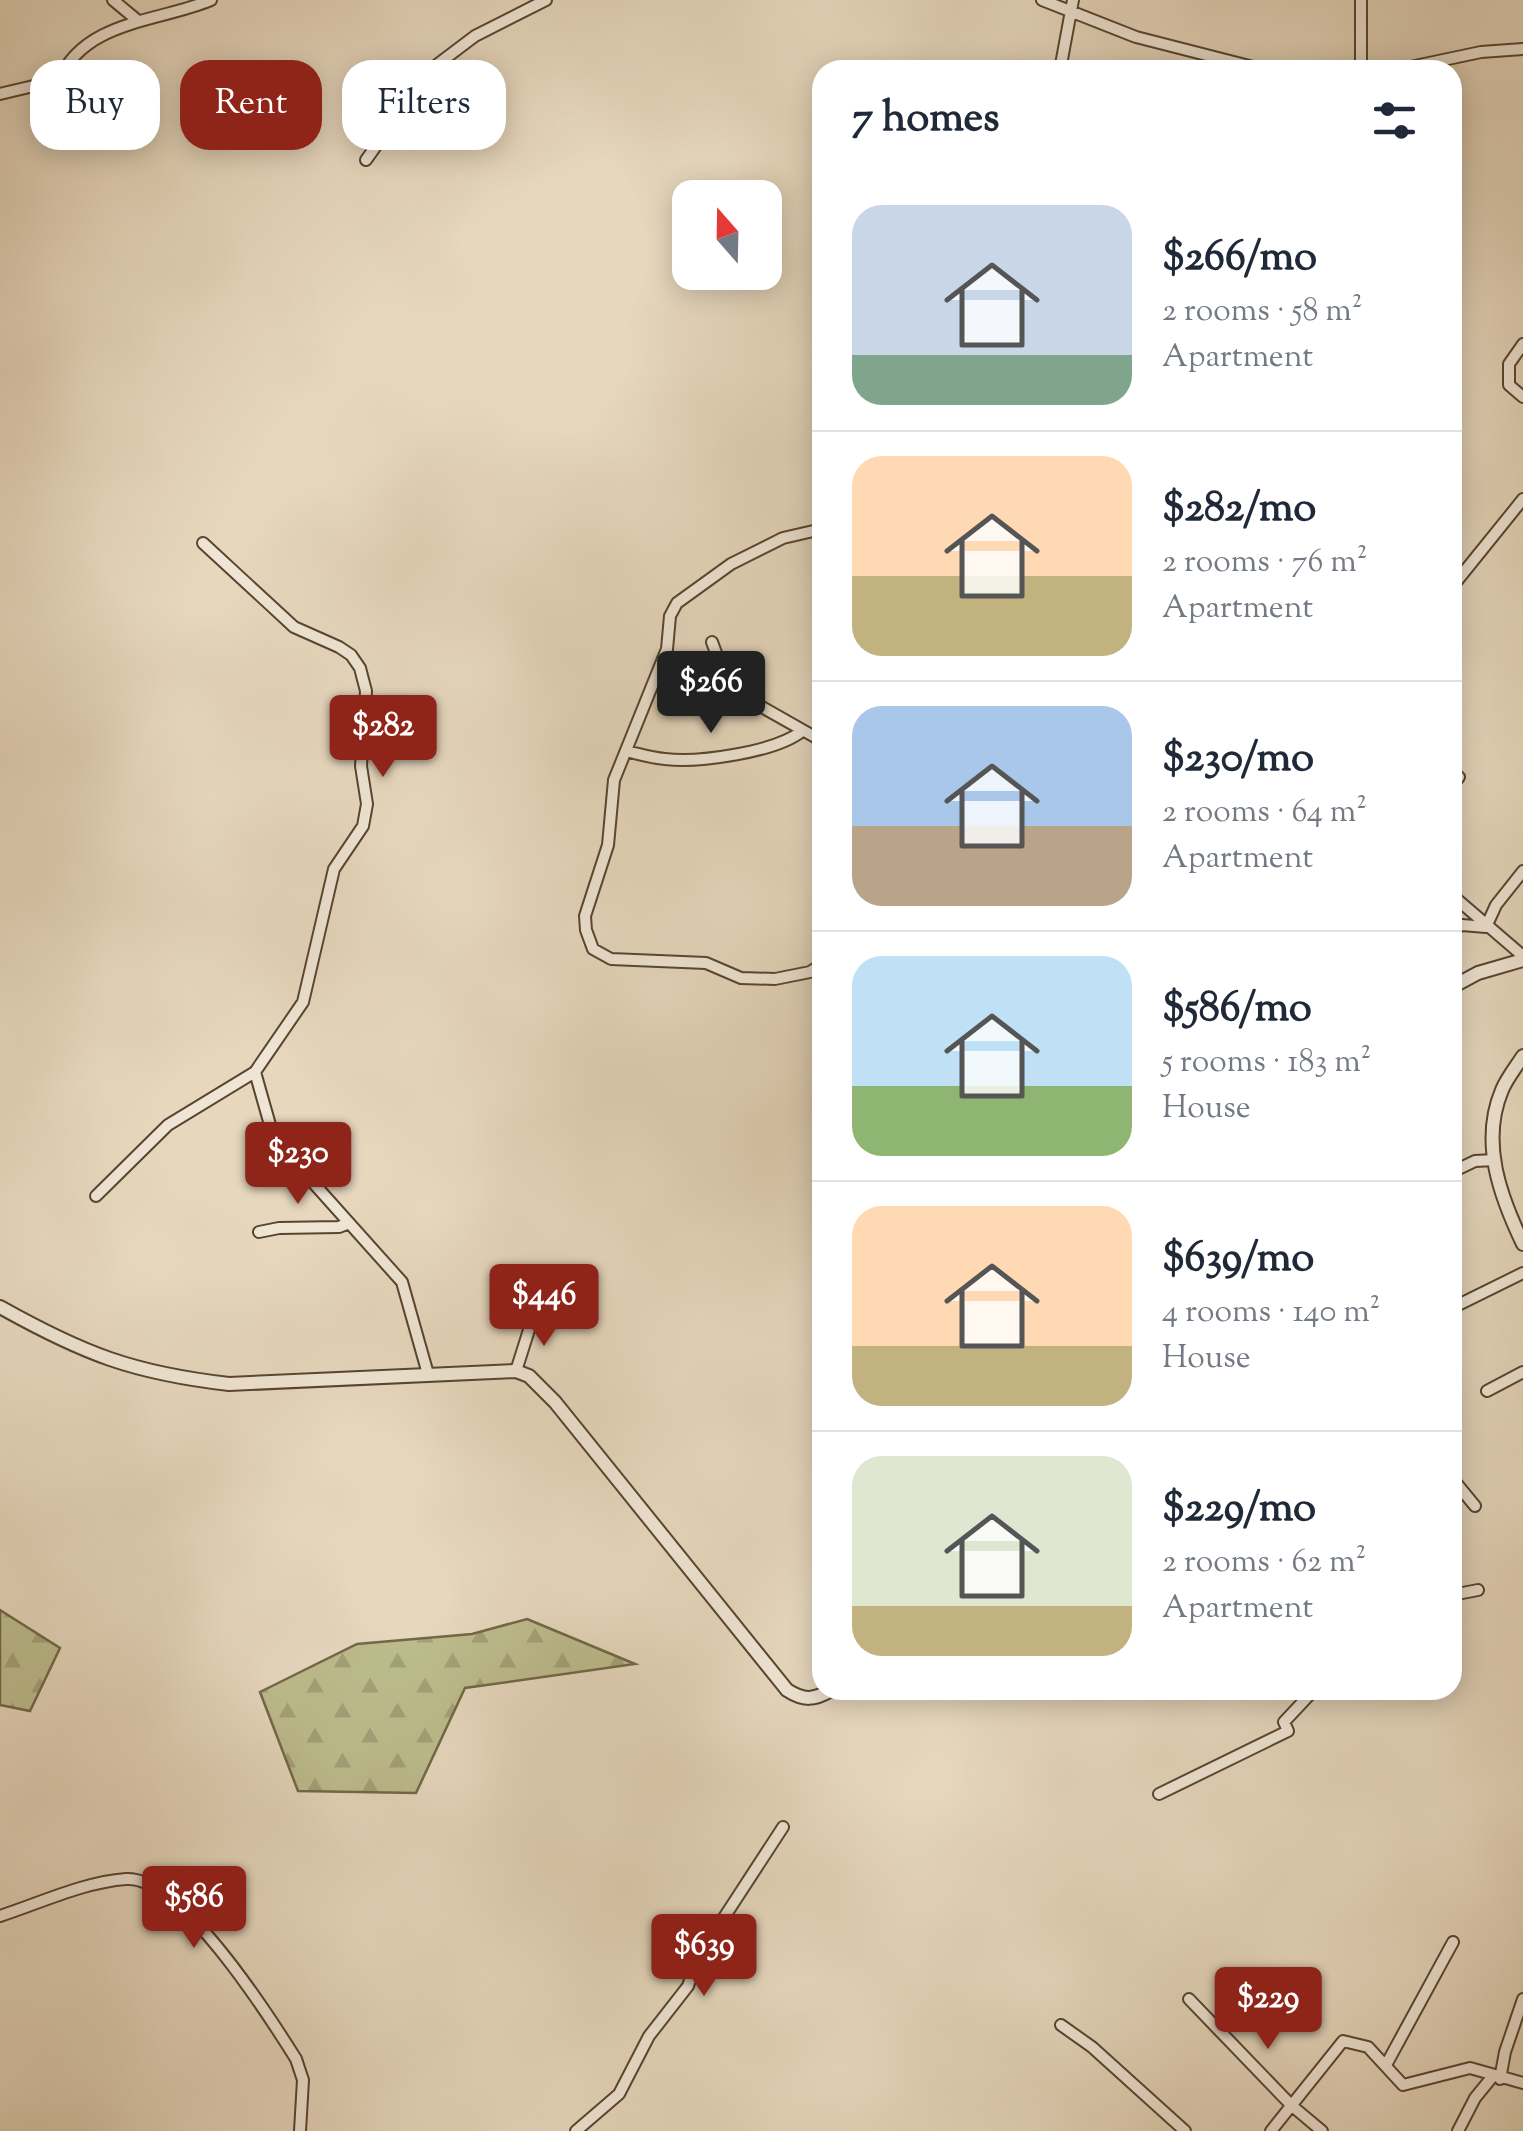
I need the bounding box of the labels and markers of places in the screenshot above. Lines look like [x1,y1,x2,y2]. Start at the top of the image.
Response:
pin: $266 [652,651,770,736]
pin: $282 [324,695,442,780]
pin: $230 [239,1122,357,1207]
pin: $446 [485,1264,603,1349]
pin: $586 [135,1866,253,1951]
pin: $639 [645,1914,763,1999]
pin: $229 [1209,1967,1327,2052]

